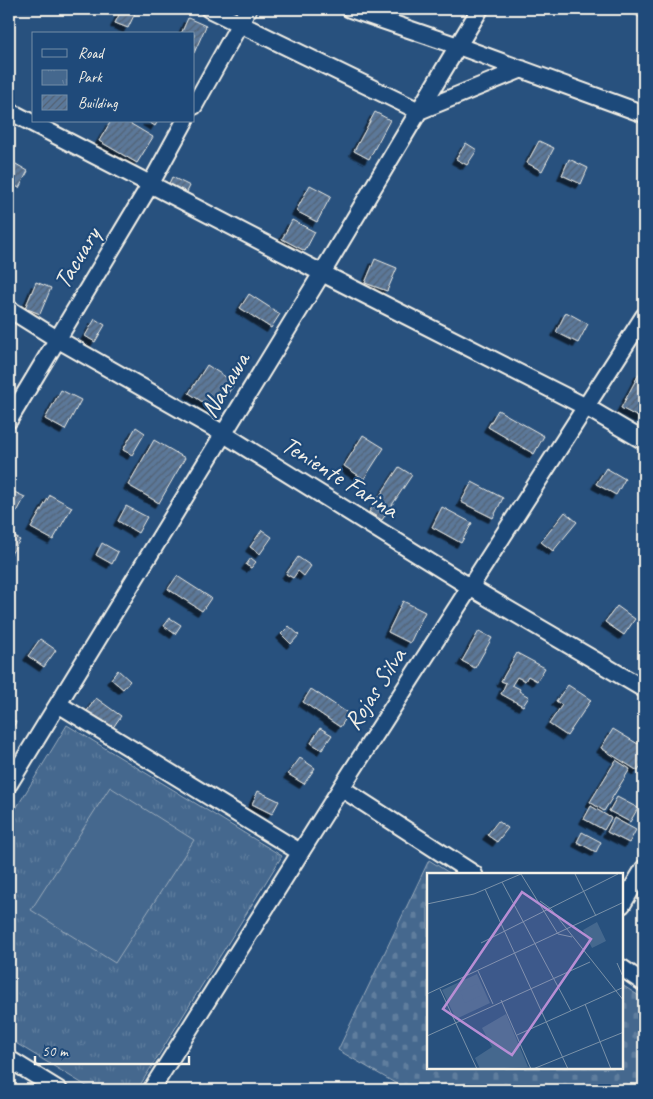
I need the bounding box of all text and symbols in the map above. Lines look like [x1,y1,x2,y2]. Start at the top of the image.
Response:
legend [32,32,195,122]
text: Road [78,44,105,63]
text: Park [78,68,103,87]
text: Building [78,94,118,113]
street label: Tacuary [46,219,109,295]
street label: Nanawa [193,344,258,423]
street label: Teniente Farina [276,429,406,527]
street label: Rojas Silva [337,640,414,736]
inset map [427,873,623,1069]
scale bar [35,1034,189,1066]
text: 50 m [42,1042,69,1061]

